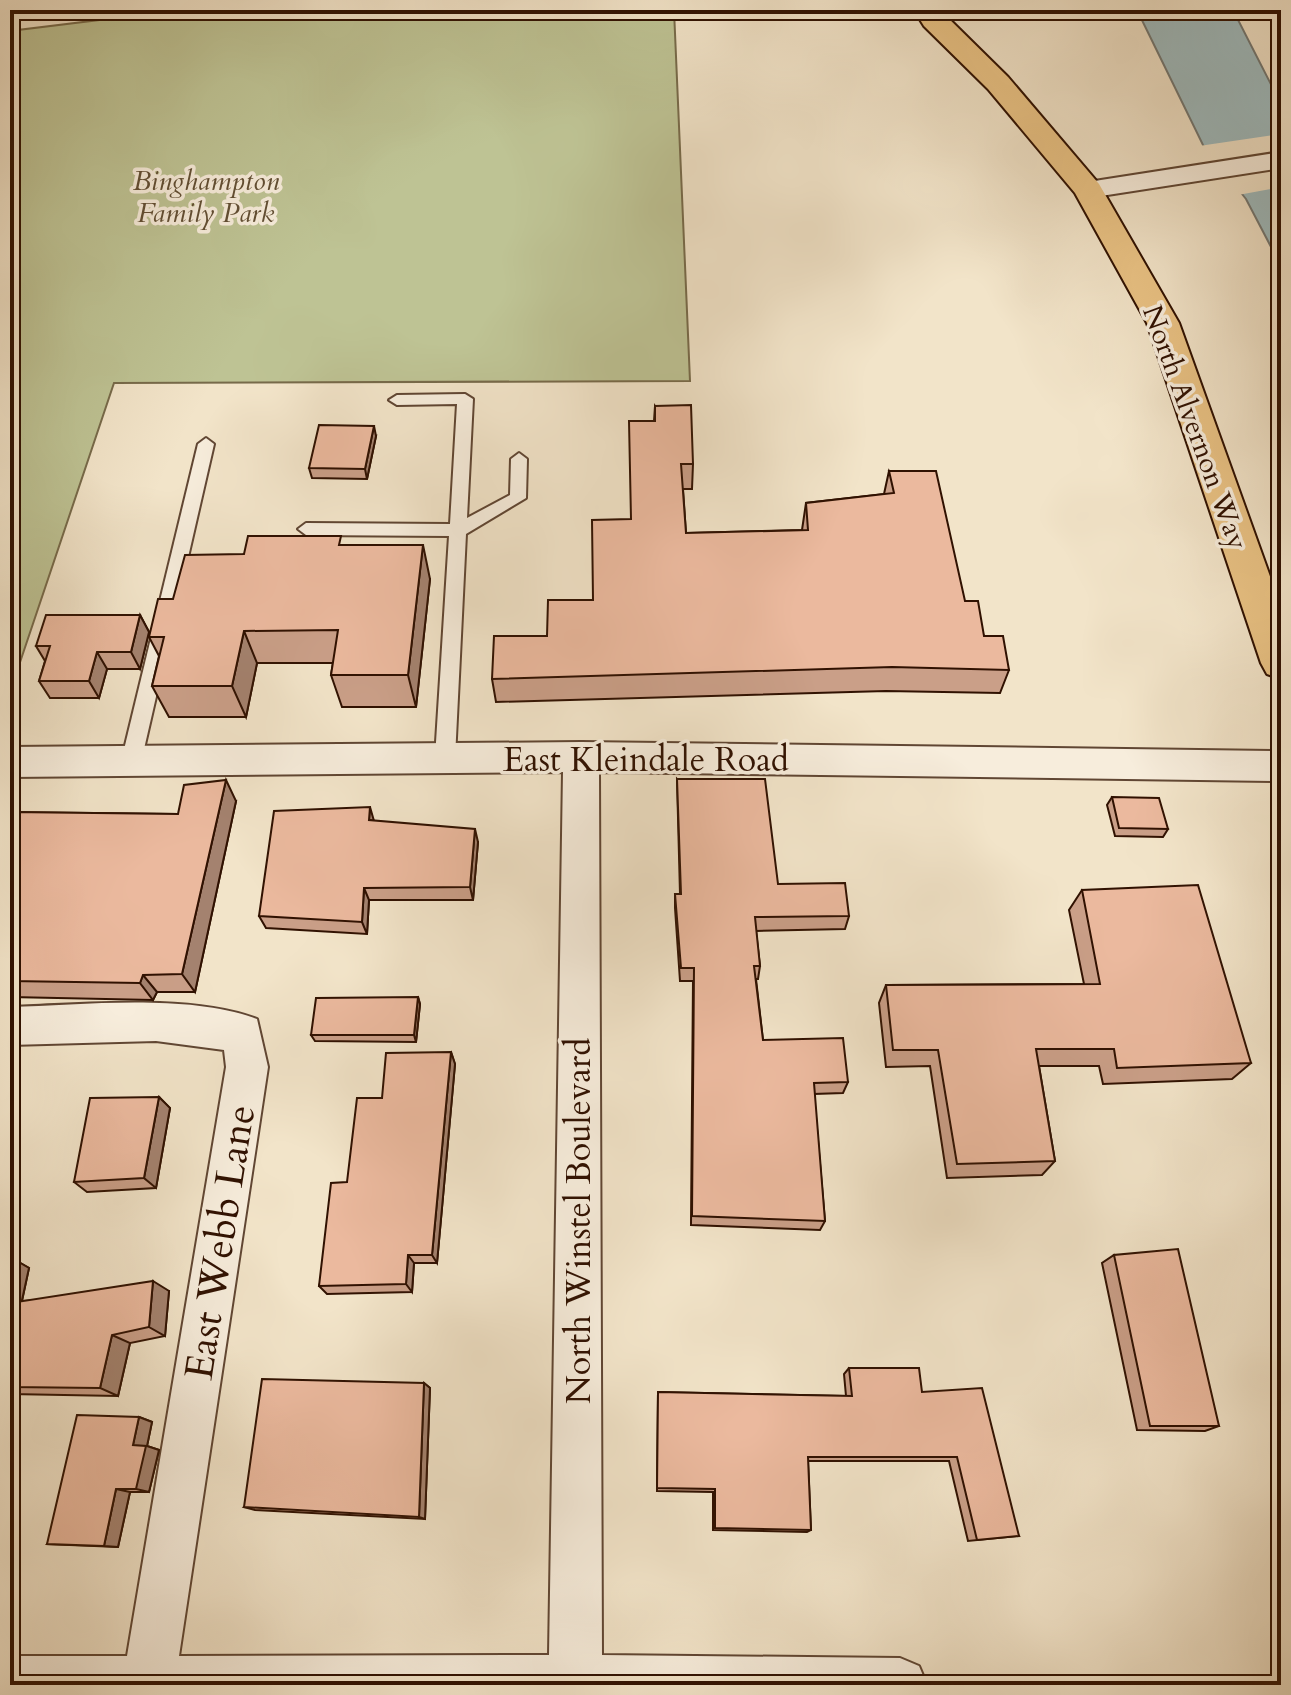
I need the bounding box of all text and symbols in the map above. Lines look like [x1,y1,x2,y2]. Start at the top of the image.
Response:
park label: Binghampton Family Park [133,162,280,232]
street label: North Alvernon Way [1133,300,1257,555]
street label: East Kleindale Road [503,737,789,783]
street label: North Winstel Boulevard [556,1038,602,1404]
street label: East Webb Lane [172,1101,269,1383]

